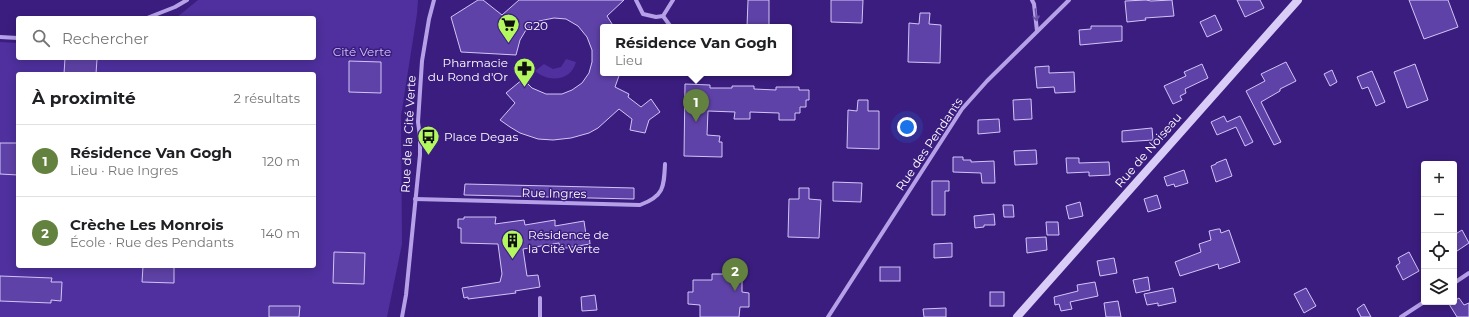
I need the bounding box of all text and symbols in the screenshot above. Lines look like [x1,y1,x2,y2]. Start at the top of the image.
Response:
one-way arrow [1032,8,1039,21]
supermarket icon: G20 [496,12,522,45]
search box [16,16,316,60]
place label: G20 [524,18,548,33]
popup [600,24,792,76]
icon: search [30,27,52,49]
text: Rechercher [62,29,149,48]
text: Résidence Van Gogh [615,33,777,52]
park label: Cité Verte [333,44,391,59]
text: Lieu [615,52,643,68]
place label: Pharmacie du Rond d'Or [428,55,508,84]
pharmacy icon: Pharmacie du Rond d'Or [511,56,537,89]
street label: Rue de la Cité Verte [397,75,419,193]
text: À proximité [32,88,136,108]
pin: 1 [683,89,709,122]
text: 2 résultats [234,90,300,106]
street label: Rue des Pendants [892,94,966,194]
street label: Rue de Noiseau [1111,110,1185,190]
your location [897,117,917,137]
bus stop icon: Place Degas [416,123,442,156]
place label: Place Degas [444,129,518,144]
text: Résidence Van Gogh [70,143,232,162]
text: 1 [42,153,48,169]
text: 120 m [262,153,300,169]
map controls [1421,161,1457,305]
button: + [1421,161,1457,197]
text: Lieu · Rue Ingres [70,162,178,178]
street label: Rue Ingres [521,185,587,201]
button: − [1421,197,1457,233]
text: Crèche Les Monrois [70,215,223,234]
text: 2 [41,225,49,241]
text: 140 m [261,225,300,241]
place label: Résidence de la Cité Verte [528,227,609,256]
building icon: Résidence de la Cité Verte [500,228,526,261]
button: locate [1421,233,1457,269]
text: École · Rue des Pendants [70,234,234,250]
pin: 2 [722,258,748,291]
button: layers [1421,269,1457,305]

